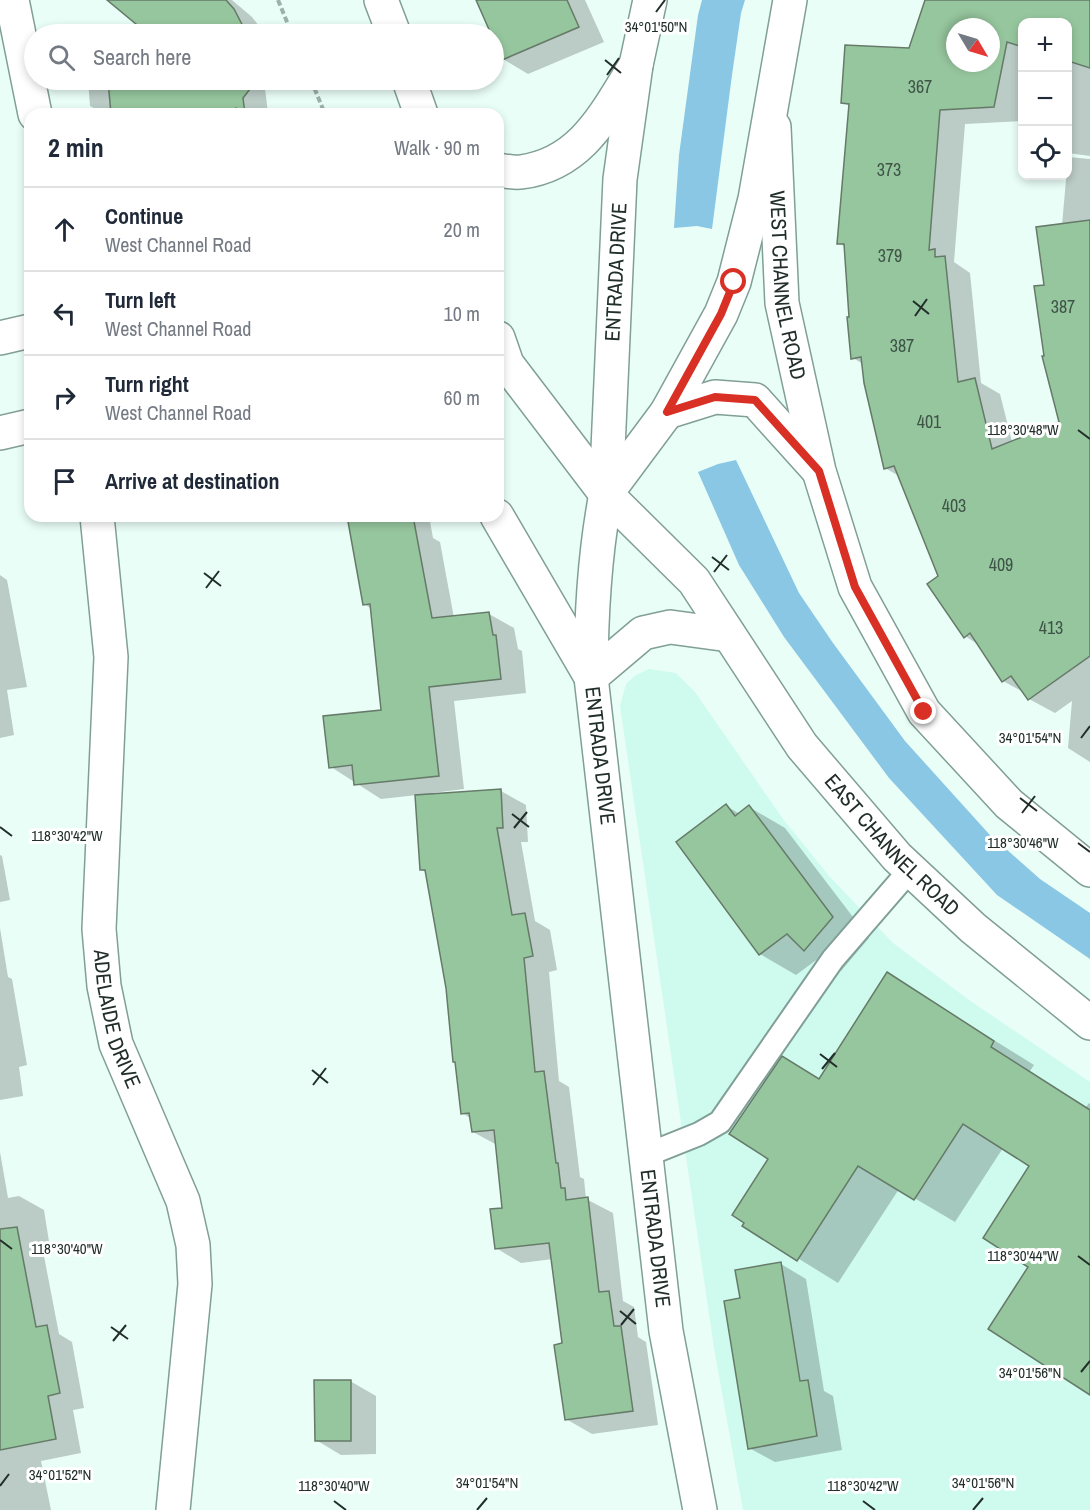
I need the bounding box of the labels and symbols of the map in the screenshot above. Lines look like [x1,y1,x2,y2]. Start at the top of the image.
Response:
text: 34°01'50"N [625,16,687,37]
north arrow [946,18,1000,72]
house number: 367 [908,74,932,99]
house number: 373 [877,157,901,182]
street label: WEST CHANNEL ROAD [763,190,813,382]
street label: ENTRADA DRIVE [597,202,634,342]
house number: 379 [878,243,902,268]
route start [720,268,746,294]
house number: 387 [1051,294,1075,319]
house number: 387 [890,333,914,358]
house number: 401 [917,409,942,434]
text: 118°30'48"W [987,419,1059,440]
house number: 403 [942,493,966,518]
house number: 409 [989,552,1013,577]
house number: 413 [1039,615,1063,640]
street label: ENTRADA DRIVE [578,685,623,826]
route end [910,698,936,724]
text: 34°01'54"N [999,727,1061,748]
street label: EAST CHANNEL ROAD [818,768,966,922]
text: 118°30'42"W [31,825,103,846]
text: 118°30'46"W [987,832,1059,853]
street label: ADELAIDE DRIVE [87,947,148,1093]
street label: ENTRADA DRIVE [634,1168,678,1309]
text: 118°30'40"W [31,1238,103,1259]
text: 118°30'44"W [987,1245,1059,1266]
text: 34°01'56"N [999,1362,1061,1383]
text: 34°01'52"N [29,1464,91,1485]
text: 34°01'54"N [456,1472,518,1493]
text: 34°01'56"N [952,1472,1014,1493]
text: 118°30'40"W [298,1475,370,1496]
text: 118°30'42"W [827,1475,899,1496]

